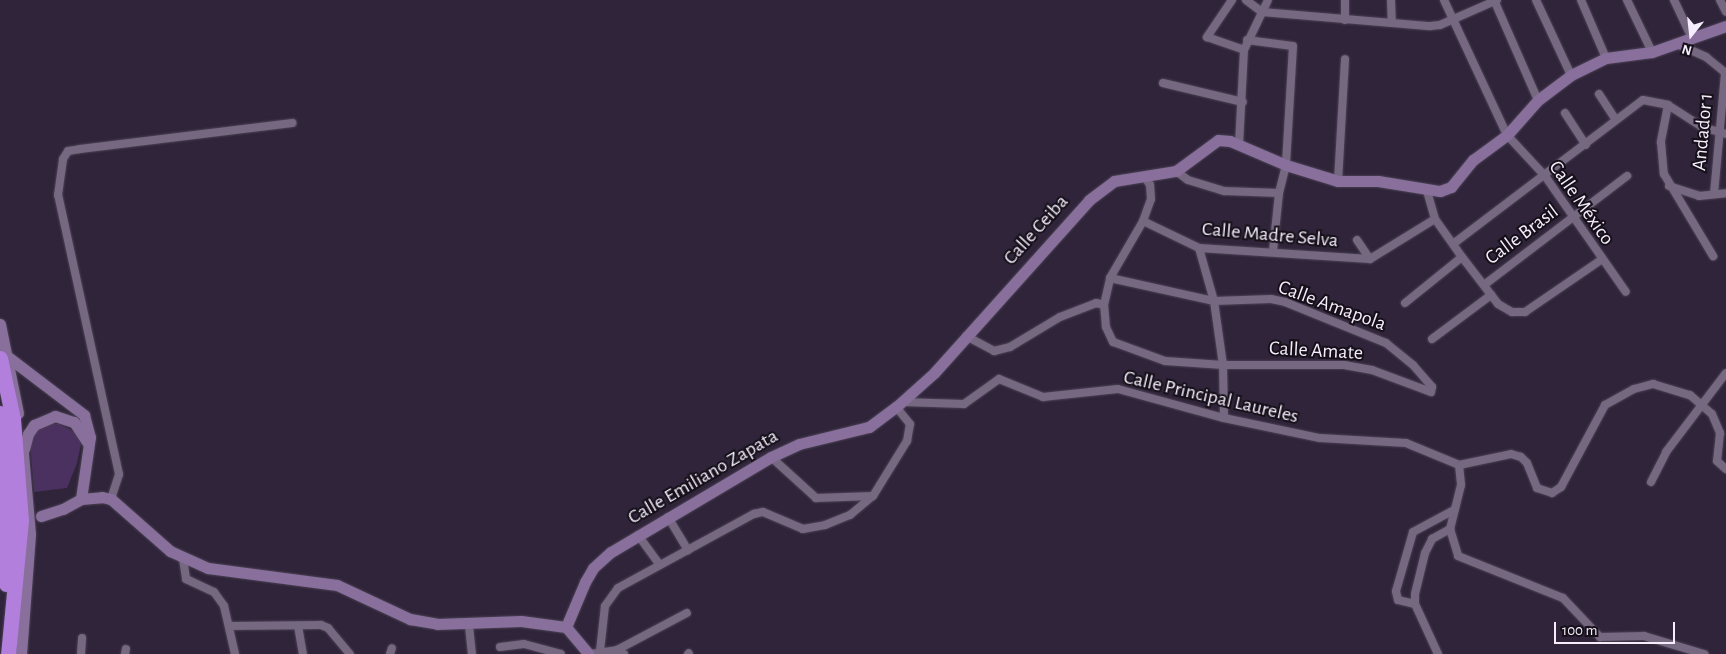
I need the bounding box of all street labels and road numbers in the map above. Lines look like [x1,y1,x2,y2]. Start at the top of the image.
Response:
street label: Andador 1 [1688,92,1718,172]
street label: Calle México [1543,156,1619,250]
street label: Calle Ceiba [998,190,1074,270]
street label: Calle Brasil [1481,200,1563,270]
street label: Calle Madre Selva [1201,217,1339,253]
street label: Calle Amapola [1275,275,1389,337]
street label: Calle Amate [1268,337,1364,365]
street label: Calle Principal Laureles [1121,365,1301,429]
street label: Calle Emiliano Zapata [624,424,782,530]

